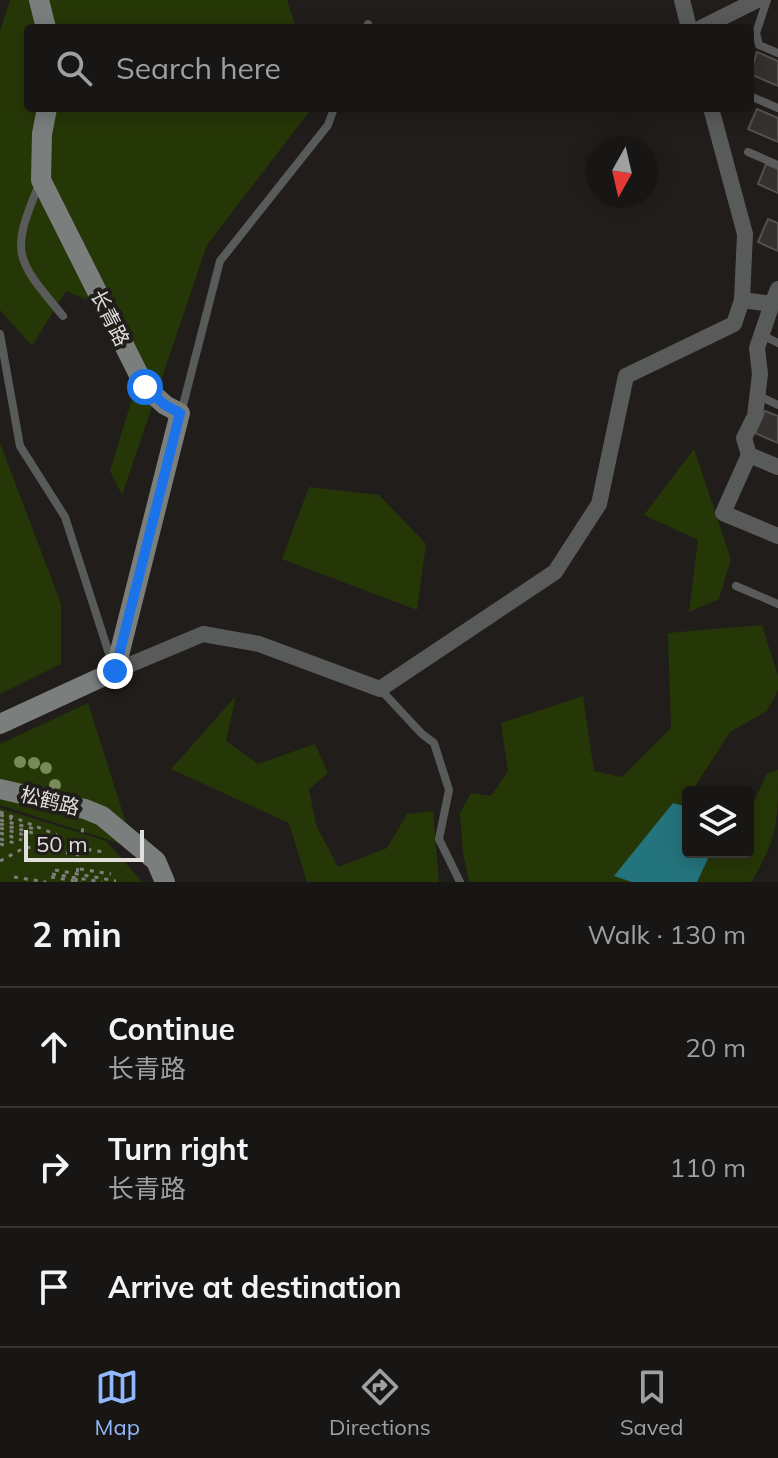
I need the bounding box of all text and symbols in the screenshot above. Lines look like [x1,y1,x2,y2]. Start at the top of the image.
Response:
search box [24,24,754,112]
icon: search [52,46,96,90]
text: Search here [116,49,281,87]
north arrow [586,136,658,208]
street label: 长青路 [86,285,135,350]
route start [127,369,163,405]
route end [97,653,133,689]
street label: 松鹤路 [18,781,82,820]
map controls [682,786,754,858]
button: layers [682,786,754,858]
scale bar [24,826,144,862]
text: 50 m [36,830,87,858]
text: 2 min [32,913,122,956]
text: Walk · 130 m [587,918,746,951]
text: Continue [108,1010,235,1048]
icon: ahead [32,1025,76,1069]
text: 20 m [685,1031,746,1064]
text: 长青路 [108,1052,186,1085]
text: Turn right [108,1130,248,1168]
icon: right [32,1145,76,1189]
text: 110 m [670,1151,746,1184]
text: 长青路 [108,1172,186,1205]
icon: arrive [32,1265,76,1309]
text: Arrive at destination [108,1268,402,1306]
tab: Map [95,1365,140,1441]
tab: Directions [329,1365,431,1441]
tab: Saved [620,1365,683,1441]

